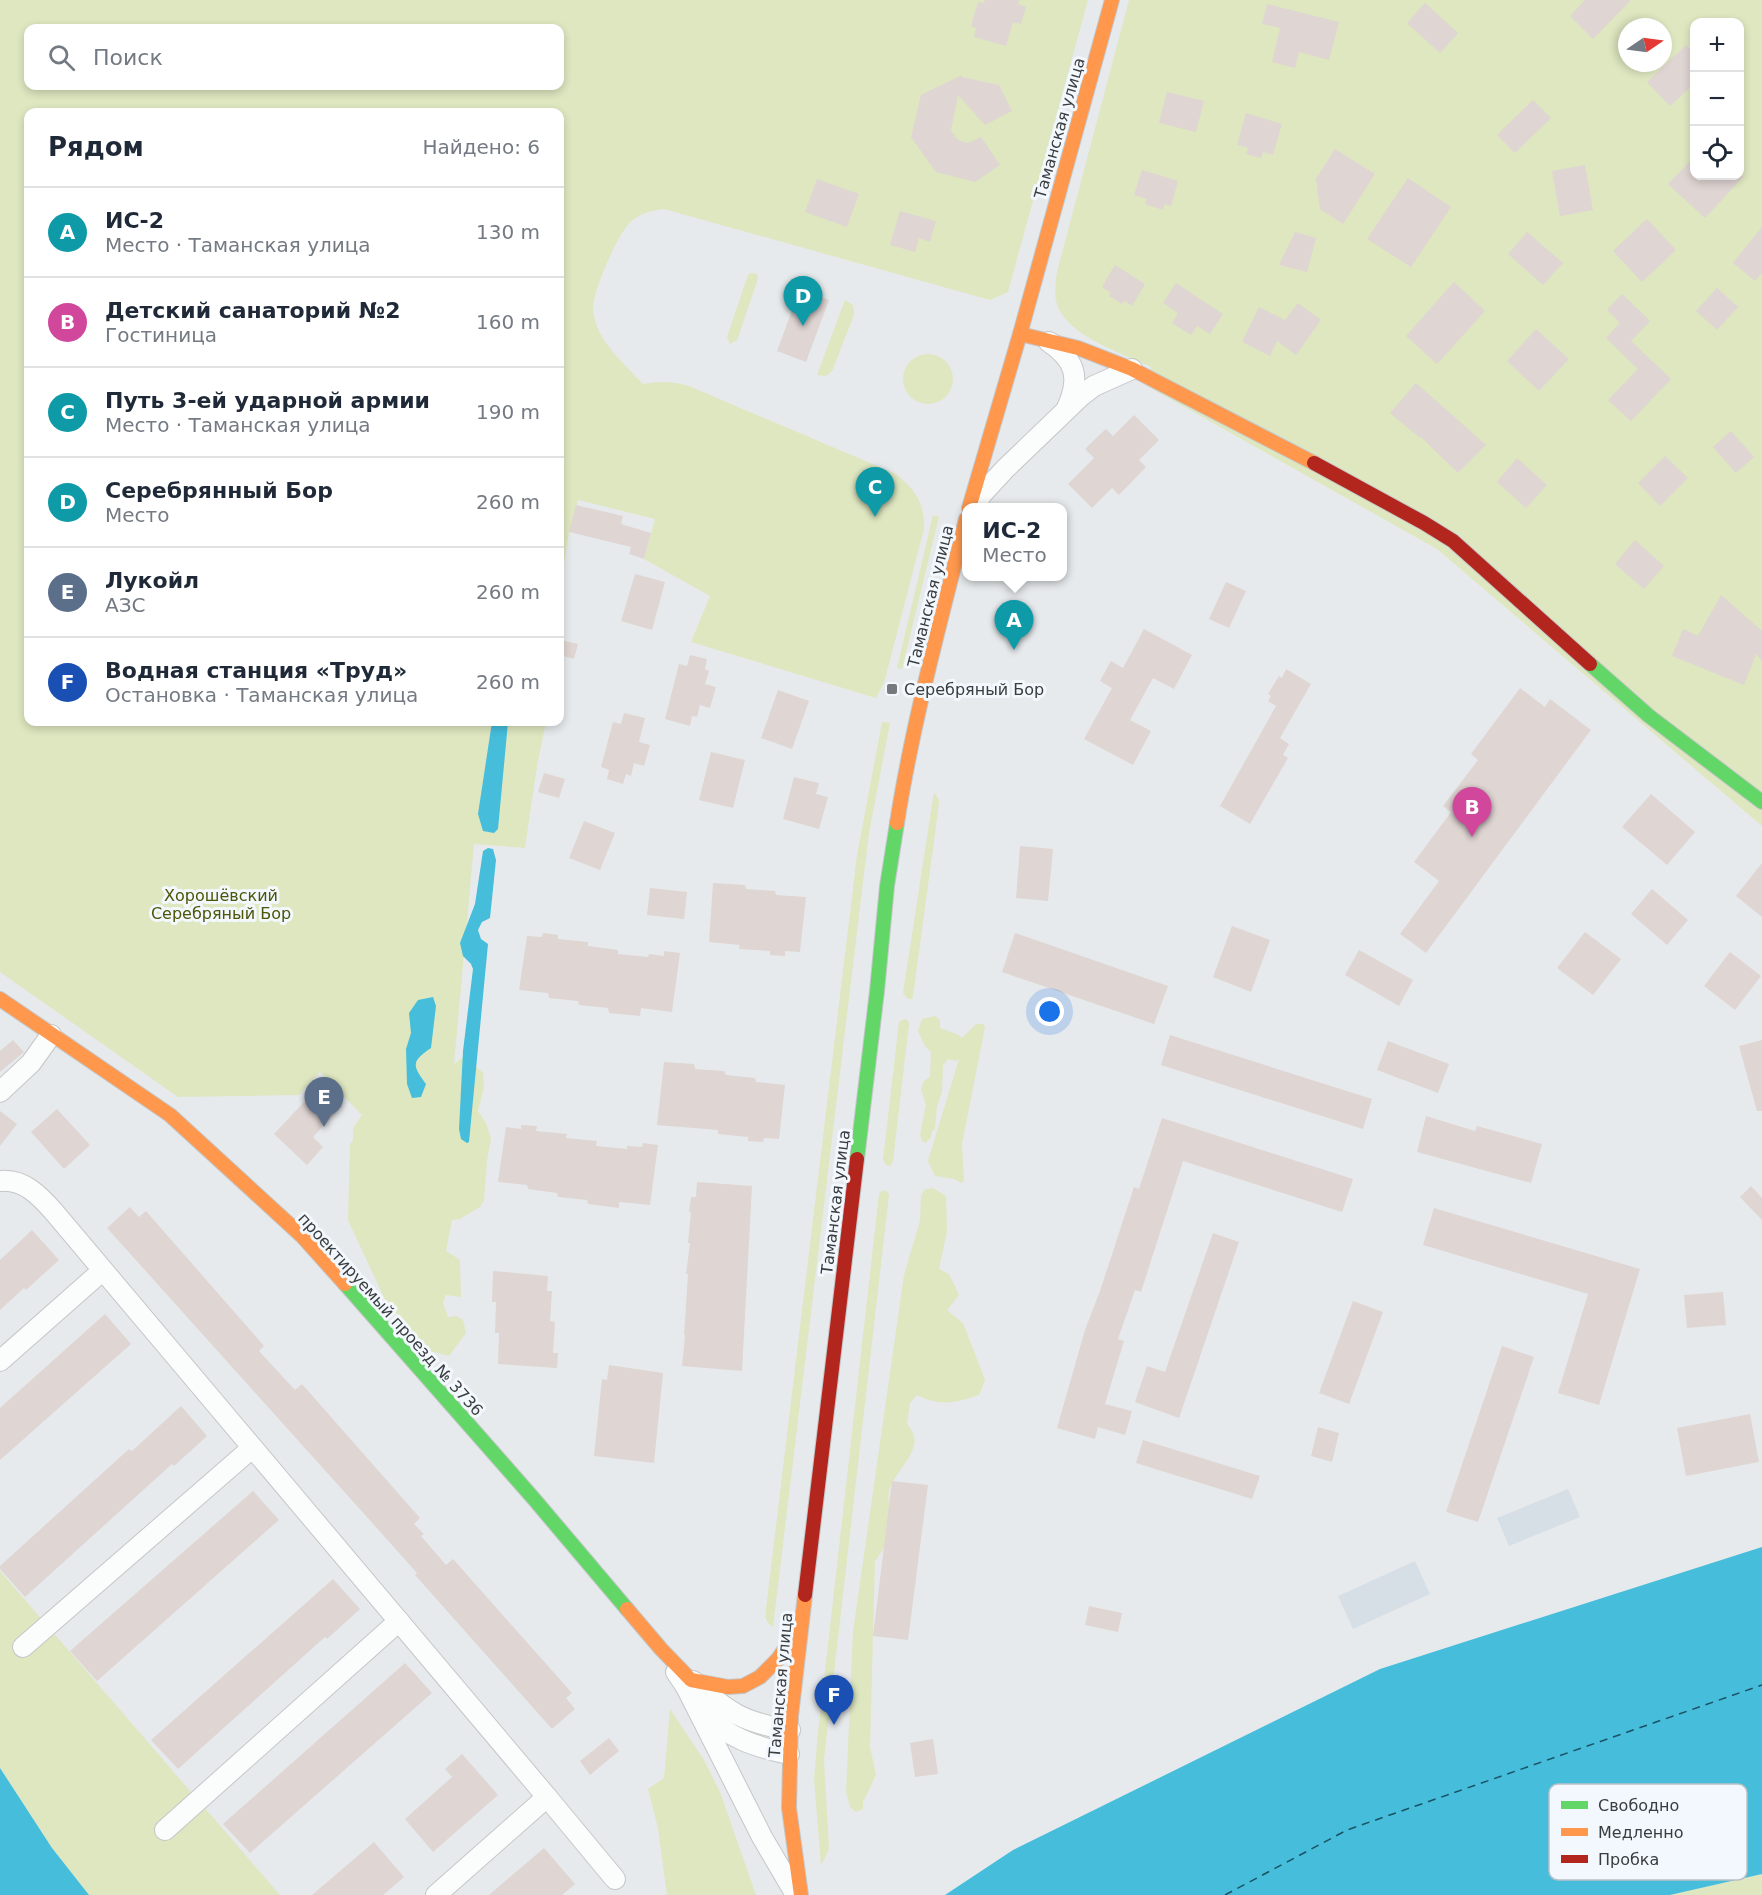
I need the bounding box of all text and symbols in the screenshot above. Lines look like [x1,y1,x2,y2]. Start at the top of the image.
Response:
north arrow [1618,18,1672,72]
map controls [1690,18,1744,180]
button: + [1690,18,1744,72]
search box [24,24,564,90]
icon: search [45,41,78,74]
text: Поиск [93,45,163,70]
street label: Таманская улица [1030,55,1089,202]
button: − [1690,72,1744,126]
button: locate [1690,126,1744,180]
text: Рядом [48,132,144,162]
text: Найдено: 6 [422,135,540,159]
text: ИС-2 [105,208,164,233]
text: A [60,220,75,244]
text: 130 m [476,220,540,244]
text: Место · Таманская улица [105,233,371,257]
pin: D [784,276,822,326]
text: Детский санаторий №2 [105,298,401,323]
text: B [60,310,75,334]
text: 160 m [476,310,540,334]
text: Гостиница [105,323,217,347]
text: Путь 3-ей ударной армии [105,388,430,413]
text: C [60,400,75,424]
text: 190 m [476,400,540,424]
text: Место · Таманская улица [105,413,371,437]
pin: C [856,468,894,517]
text: Серебрянный Бор [105,478,333,503]
text: D [59,490,76,514]
text: 260 m [476,490,540,514]
text: Место [105,503,169,527]
popup [962,503,1067,581]
text: ИС-2 [982,518,1041,543]
street label: Таманская улица [903,523,957,670]
text: Место [982,543,1047,567]
text: Лукойл [105,568,199,593]
text: E [61,580,74,604]
text: 260 m [476,580,540,604]
text: АЗС [105,593,145,617]
pin: A [994,600,1034,650]
text: Водная станция «Труд» [105,658,407,683]
text: F [61,670,74,694]
text: 260 m [476,670,540,694]
place label: Серебряный Бор [904,680,1044,699]
marker: Серебряный Бор [885,682,899,696]
text: Остановка · Таманская улица [105,683,418,707]
pin: B [1452,788,1492,837]
park label: Хорошёвский Серебряный Бор [151,886,291,923]
your location [1035,997,1064,1026]
pin: E [304,1078,344,1127]
street label: Таманская улица [817,1129,854,1277]
street label: проектируемый проезд № 3736 [294,1209,487,1420]
street label: Таманская улица [765,1612,796,1759]
pin: F [814,1676,854,1725]
legend [1549,1784,1747,1880]
text: Свободно [1598,1796,1679,1815]
text: Медленно [1598,1823,1684,1842]
text: Пробка [1598,1850,1659,1869]

